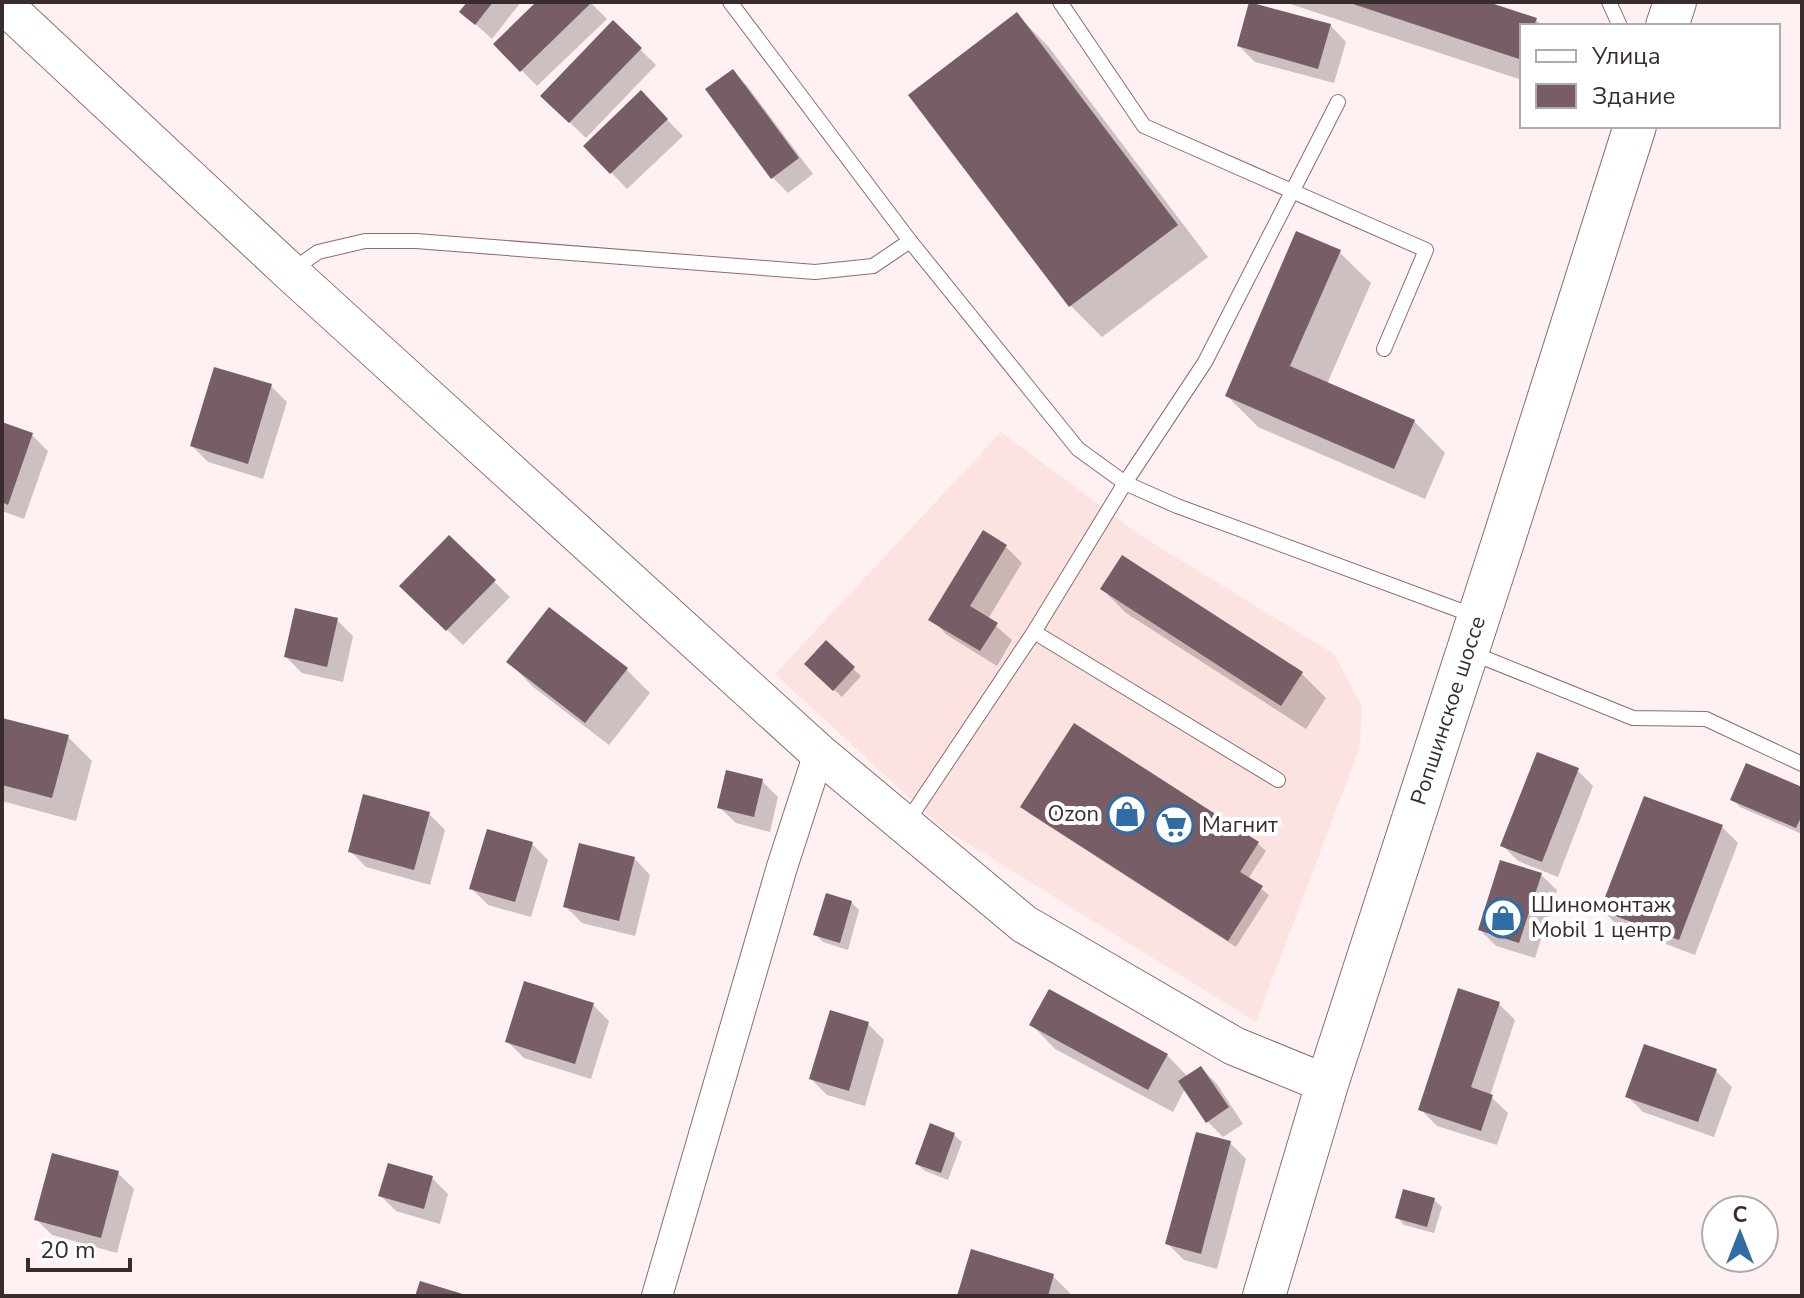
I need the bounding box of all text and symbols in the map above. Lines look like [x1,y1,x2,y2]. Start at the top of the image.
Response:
legend [1520,24,1780,128]
text: Улица [1591,40,1661,72]
text: Здание [1592,80,1676,112]
street label: Ропшинское шоссе [1404,612,1493,809]
shop icon: Ozon [1106,793,1148,835]
place label: Ozon [1047,799,1099,829]
supermarket icon: Магнит [1153,804,1195,846]
place label: Магнит [1202,810,1278,840]
place label: Шиномонтаж Mobil 1 центр [1531,890,1672,945]
shop icon: Шиномонтаж Mobil 1 центр [1482,897,1524,939]
north arrow [1700,1194,1780,1274]
text: С [1733,1200,1748,1230]
scale bar [28,1222,130,1272]
text: 20 m [40,1234,96,1266]

